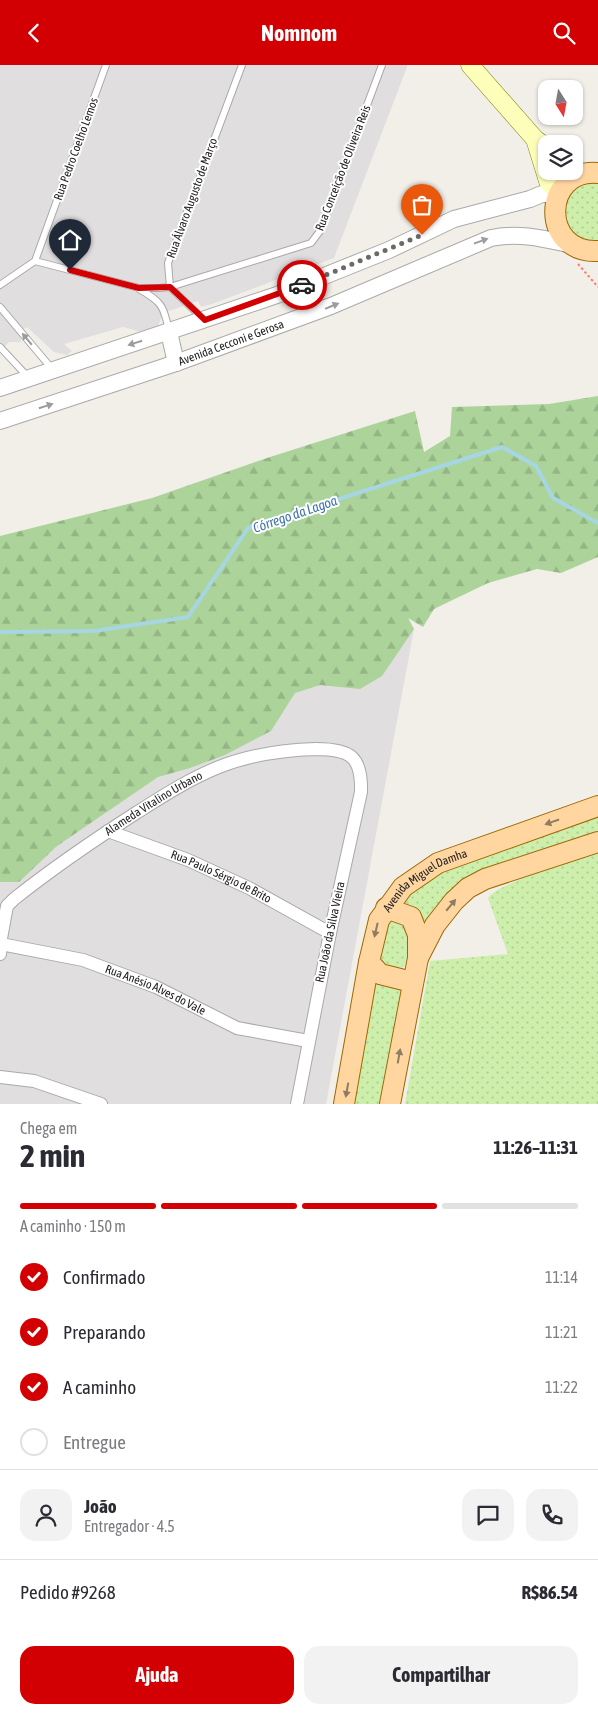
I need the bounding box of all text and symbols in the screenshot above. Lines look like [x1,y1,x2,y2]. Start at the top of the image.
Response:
icon: back [20,19,48,47]
icon: search [550,19,578,47]
text: Nomnom [261,20,337,46]
north arrow [538,80,582,125]
map controls [538,80,583,180]
street label: Rua Pedro Coelho Lemos [51,96,101,202]
street label: Rua Conceição de Oliveira Reis [313,103,373,233]
button: layers [538,135,583,180]
street label: Rua Álvaro Augusto de Março [164,136,220,260]
pin [401,184,443,235]
icon: bag [408,191,436,219]
pin [49,219,91,270]
icon: home [56,226,84,254]
one-way arrow [474,237,489,245]
courier [277,260,327,310]
icon: car [288,271,316,299]
one-way arrow [325,302,340,310]
street label: Avenida Cecconi e Gerosa [176,317,286,369]
one-way arrow [22,333,33,345]
one-way arrow [127,340,142,348]
one-way arrow [39,402,54,409]
water label: Córrego da Lagoa [251,492,340,536]
street label: Alameda Vitalino Urbano [102,768,205,838]
one-way arrow [544,818,559,826]
street label: Avenida Miguel Damha [380,846,469,915]
street label: Rua Paulo Sérgio de Brito [169,847,274,906]
street label: Rua João da Silva Vieira [312,880,348,984]
one-way arrow [445,899,456,912]
one-way arrow [372,922,380,937]
street label: Rua Anésio Alves do Vale [103,962,208,1018]
one-way arrow [395,1048,403,1064]
one-way arrow [342,1082,350,1098]
text: Chega em [20,1119,77,1137]
text: 11:26–11:31 [493,1136,578,1158]
text: 2 min [20,1137,85,1174]
text: A caminho · 150 m [20,1217,126,1235]
icon: check [20,1263,48,1291]
text: Confirmado [63,1266,145,1288]
text: 11:14 [545,1268,578,1286]
icon: check [20,1318,48,1346]
text: Preparando [63,1321,146,1343]
text: 11:21 [545,1323,578,1341]
icon: check [20,1373,48,1401]
text: A caminho [63,1376,136,1398]
text: 11:22 [545,1378,578,1396]
text: Entregue [63,1431,126,1453]
button: person [20,1489,72,1541]
button: chat [462,1489,514,1541]
button: phone [526,1489,578,1541]
text: João [84,1495,117,1517]
text: Entregador · 4.5 [84,1517,175,1535]
text: Pedido #9268 [20,1581,116,1603]
text: R$86.54 [521,1581,578,1603]
button: Ajuda [20,1646,294,1704]
button: Compartilhar [304,1646,578,1704]

